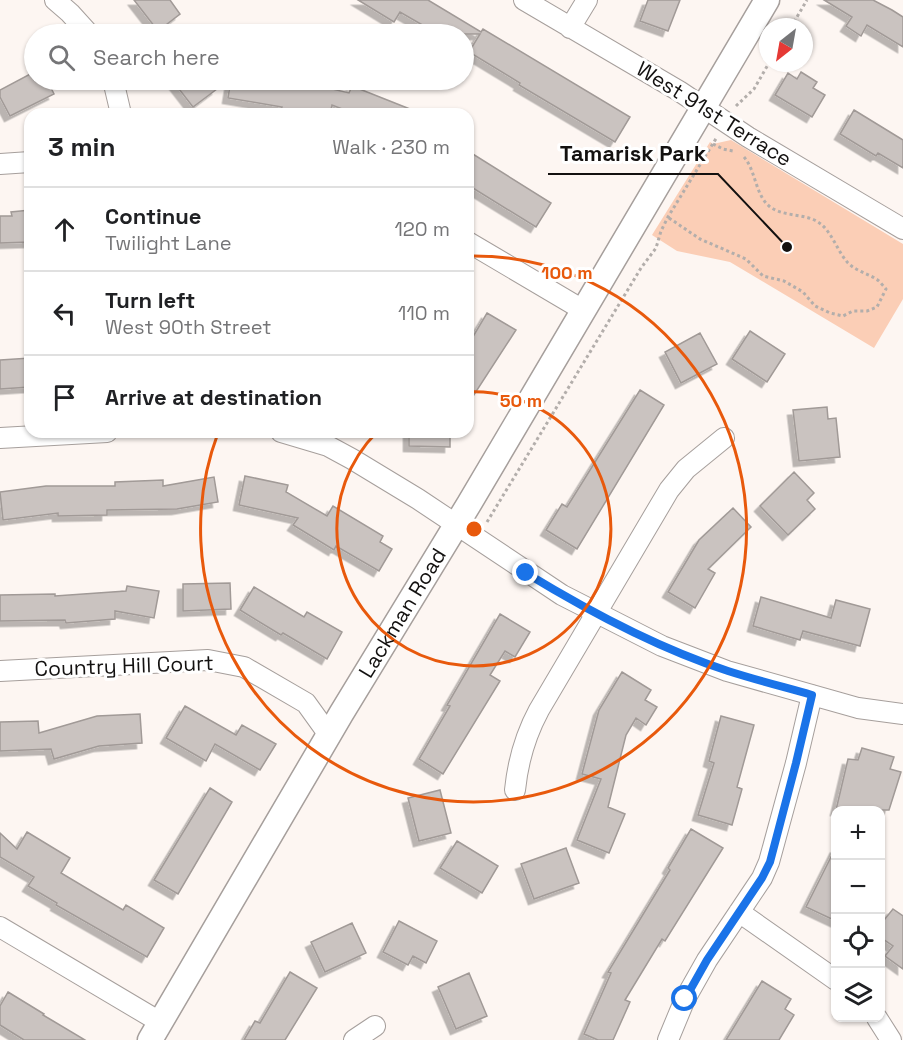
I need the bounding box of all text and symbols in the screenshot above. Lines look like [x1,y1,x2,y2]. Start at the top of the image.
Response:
north arrow [759,18,813,72]
search box [24,24,474,90]
icon: search [45,41,78,74]
text: Search here [93,43,220,71]
street label: West 91st Terrace [632,55,797,172]
text: 3 min [48,130,116,164]
text: Walk · 230 m [332,134,450,160]
callout: Tamarisk Park [548,134,718,174]
text: Tamarisk Park [560,139,707,167]
text: Continue [105,202,201,230]
icon: ahead [48,213,81,246]
text: 120 m [394,216,450,242]
text: Twilight Lane [105,230,232,256]
text: 100 m [541,261,593,284]
text: Turn left [105,286,195,314]
icon: left [48,297,81,330]
text: 110 m [398,300,450,326]
text: West 90th Street [105,314,272,340]
icon: arrive [48,381,81,414]
text: Arrive at destination [105,383,322,411]
text: 50 m [500,389,542,412]
centre of rings [464,519,484,539]
street label: Lackman Road [352,543,452,683]
route end [512,559,538,585]
street label: Country Hill Court [34,649,214,682]
map controls [831,806,885,1022]
button: + [831,806,885,860]
button: − [831,860,885,914]
button: locate [831,914,885,968]
button: layers [831,968,885,1022]
route start [671,985,697,1011]

